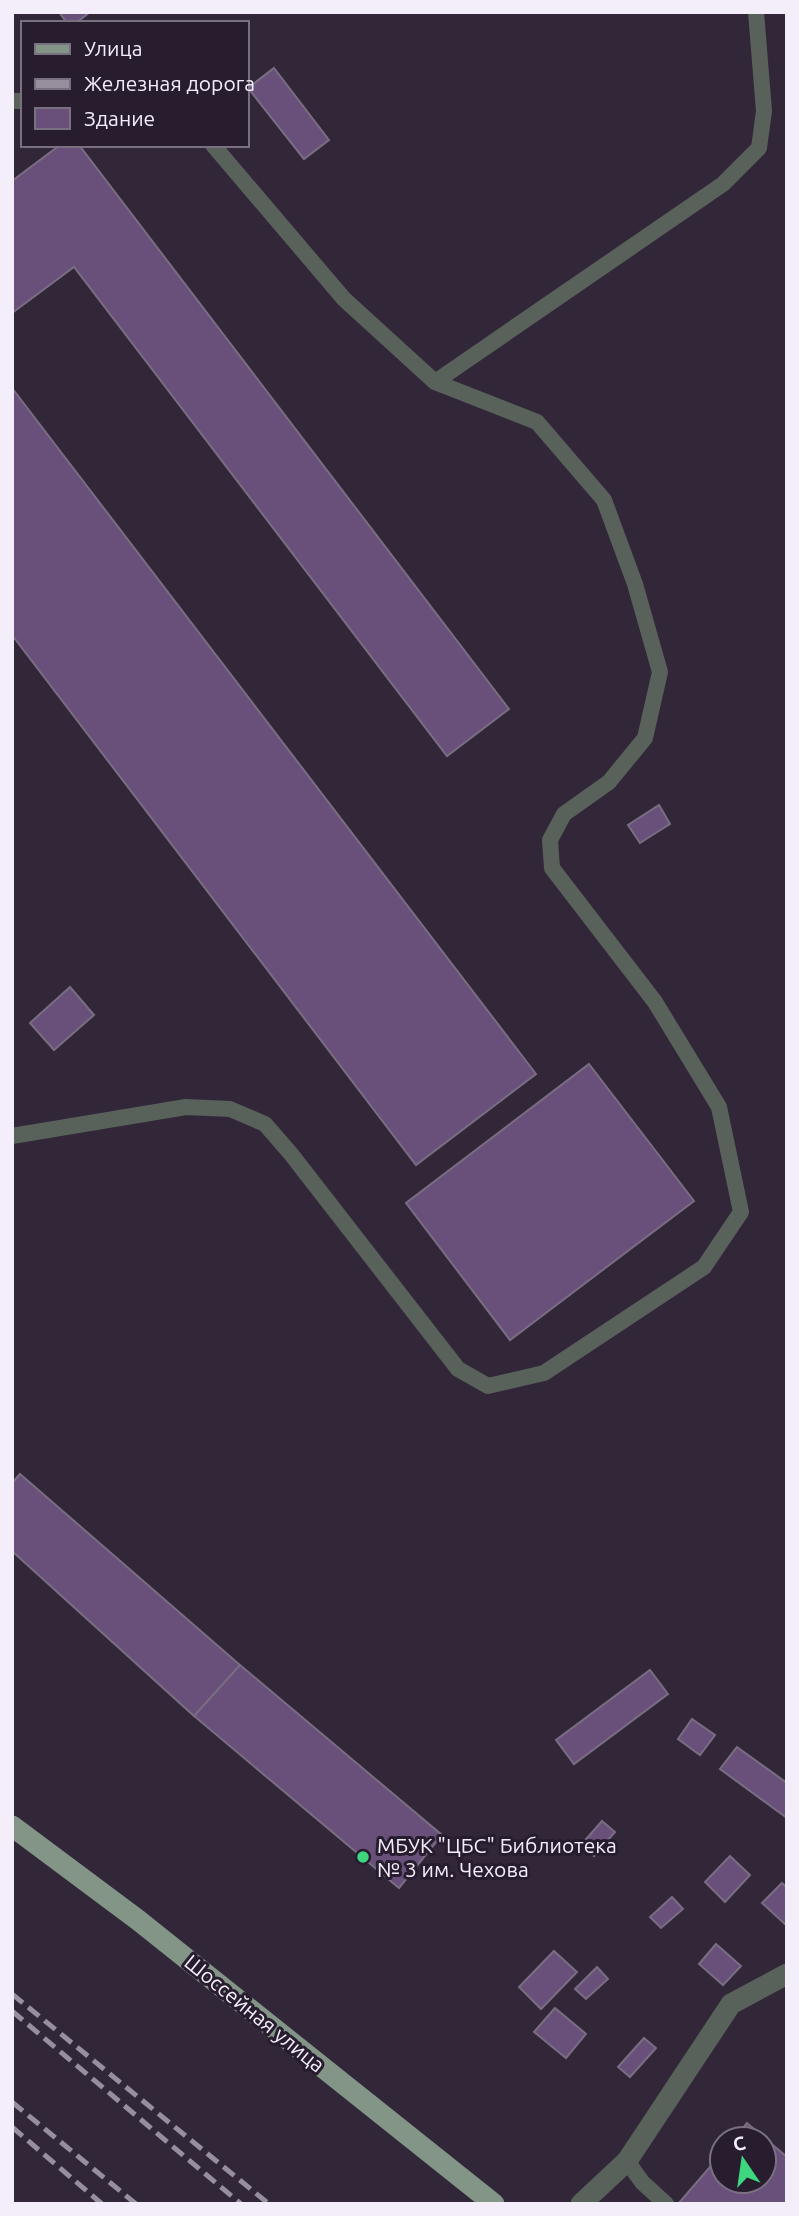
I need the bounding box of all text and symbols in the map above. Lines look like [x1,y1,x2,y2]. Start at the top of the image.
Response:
legend [21,21,248,147]
text: Улица [84,36,142,60]
text: Железная дорога [84,71,255,95]
text: Здание [84,106,155,130]
place label: МБУК "ЦБС" Библиотека № 3 им. Чехова [377,1833,617,1881]
marker: МБУК "ЦБС" Библиотека № 3 им. Чехова [355,1849,371,1865]
street label: Шоссейная улица [180,1949,330,2077]
north arrow [708,2125,778,2195]
text: С [731,2131,748,2156]

